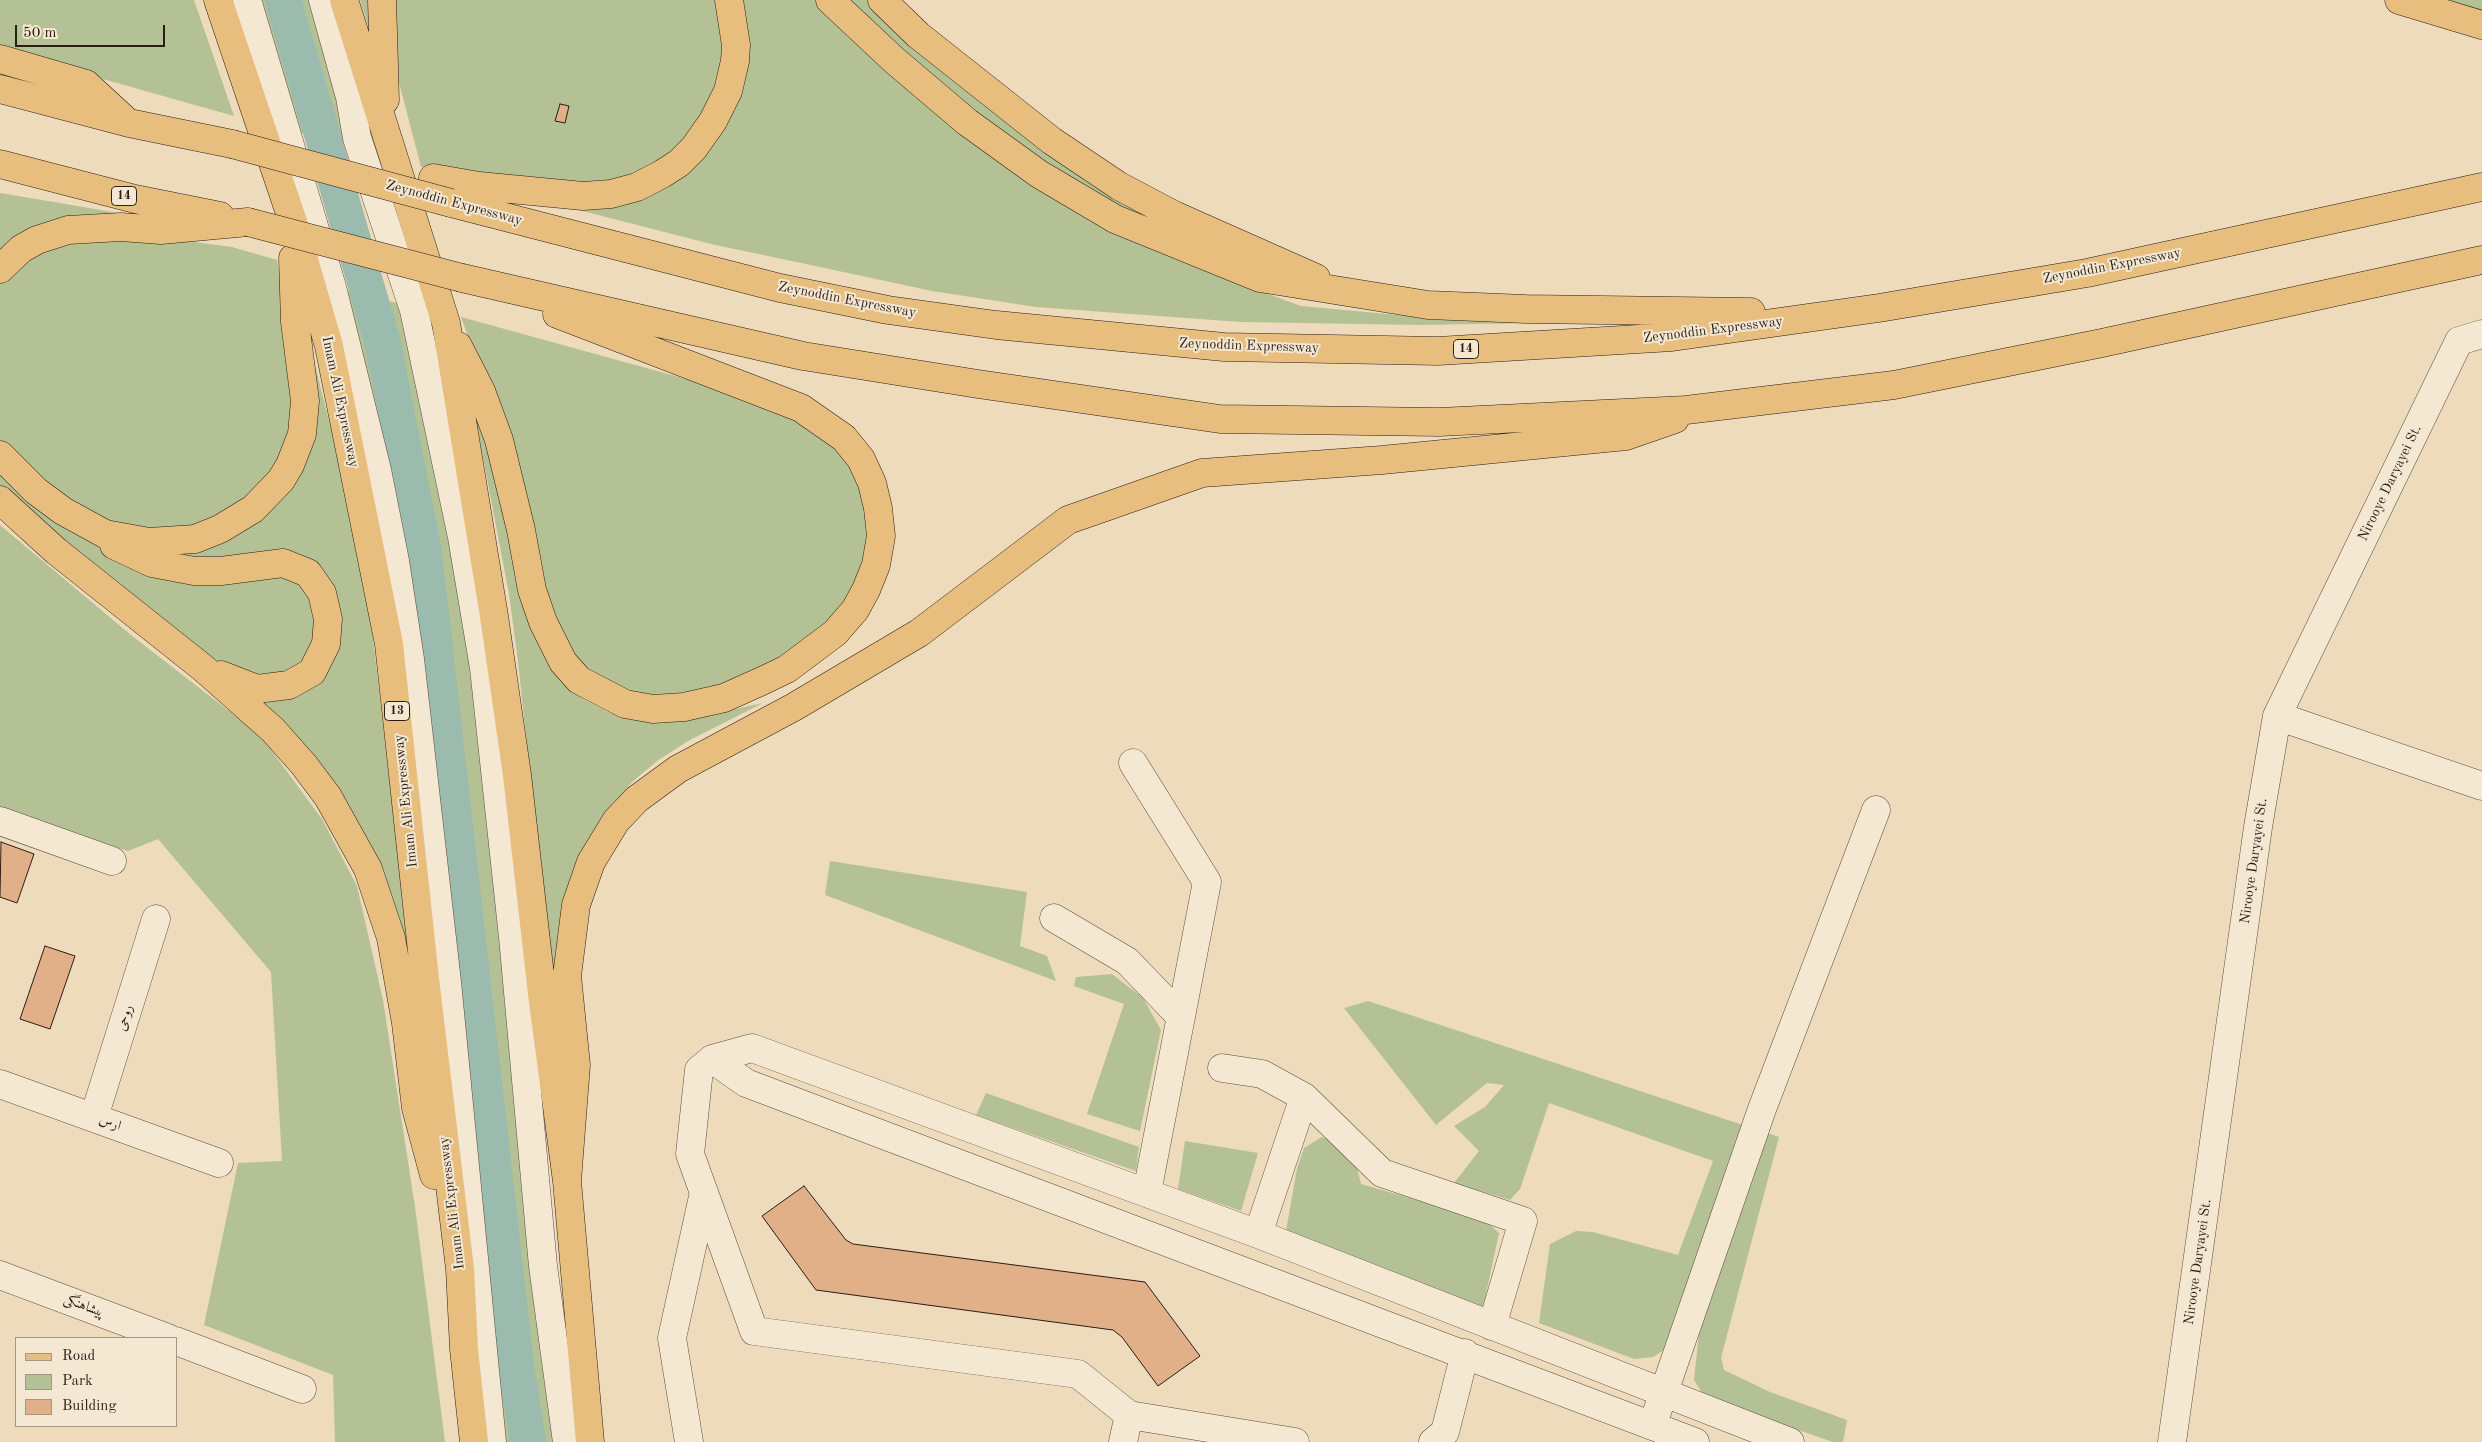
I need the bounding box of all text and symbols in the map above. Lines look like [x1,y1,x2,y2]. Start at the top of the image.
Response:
scale bar [18,15,168,47]
text: 50 m [23,26,57,41]
street label: Zeynoddin Expressway [384,177,524,229]
road number: 14 [112,187,136,206]
street label: Zeynoddin Expressway [2041,244,2183,288]
street label: Zeynoddin Expressway [776,278,918,322]
street label: Zeynoddin Expressway [1642,313,1784,347]
street label: Imam Ali Expressway [318,335,362,469]
street label: Zeynoddin Expressway [1179,335,1319,357]
road number: 14 [1454,339,1478,358]
street label: Nirooye Daryayei St. [2355,422,2425,544]
road number: 13 [384,701,410,720]
street label: Imam Ali Expressway [391,734,421,868]
street label: Nirooye Daryayei St. [2237,797,2271,925]
street label: روحی [113,1003,137,1033]
street label: ارس [97,1111,123,1135]
street label: Imam Ali Expressway [436,1136,468,1270]
street label: Nirooye Daryayei St. [2181,1198,2215,1326]
street label: پیشاهنگی [61,1291,107,1321]
legend [15,1337,178,1427]
text: Road [62,1349,95,1364]
text: Park [62,1374,93,1389]
text: Building [62,1399,117,1414]

